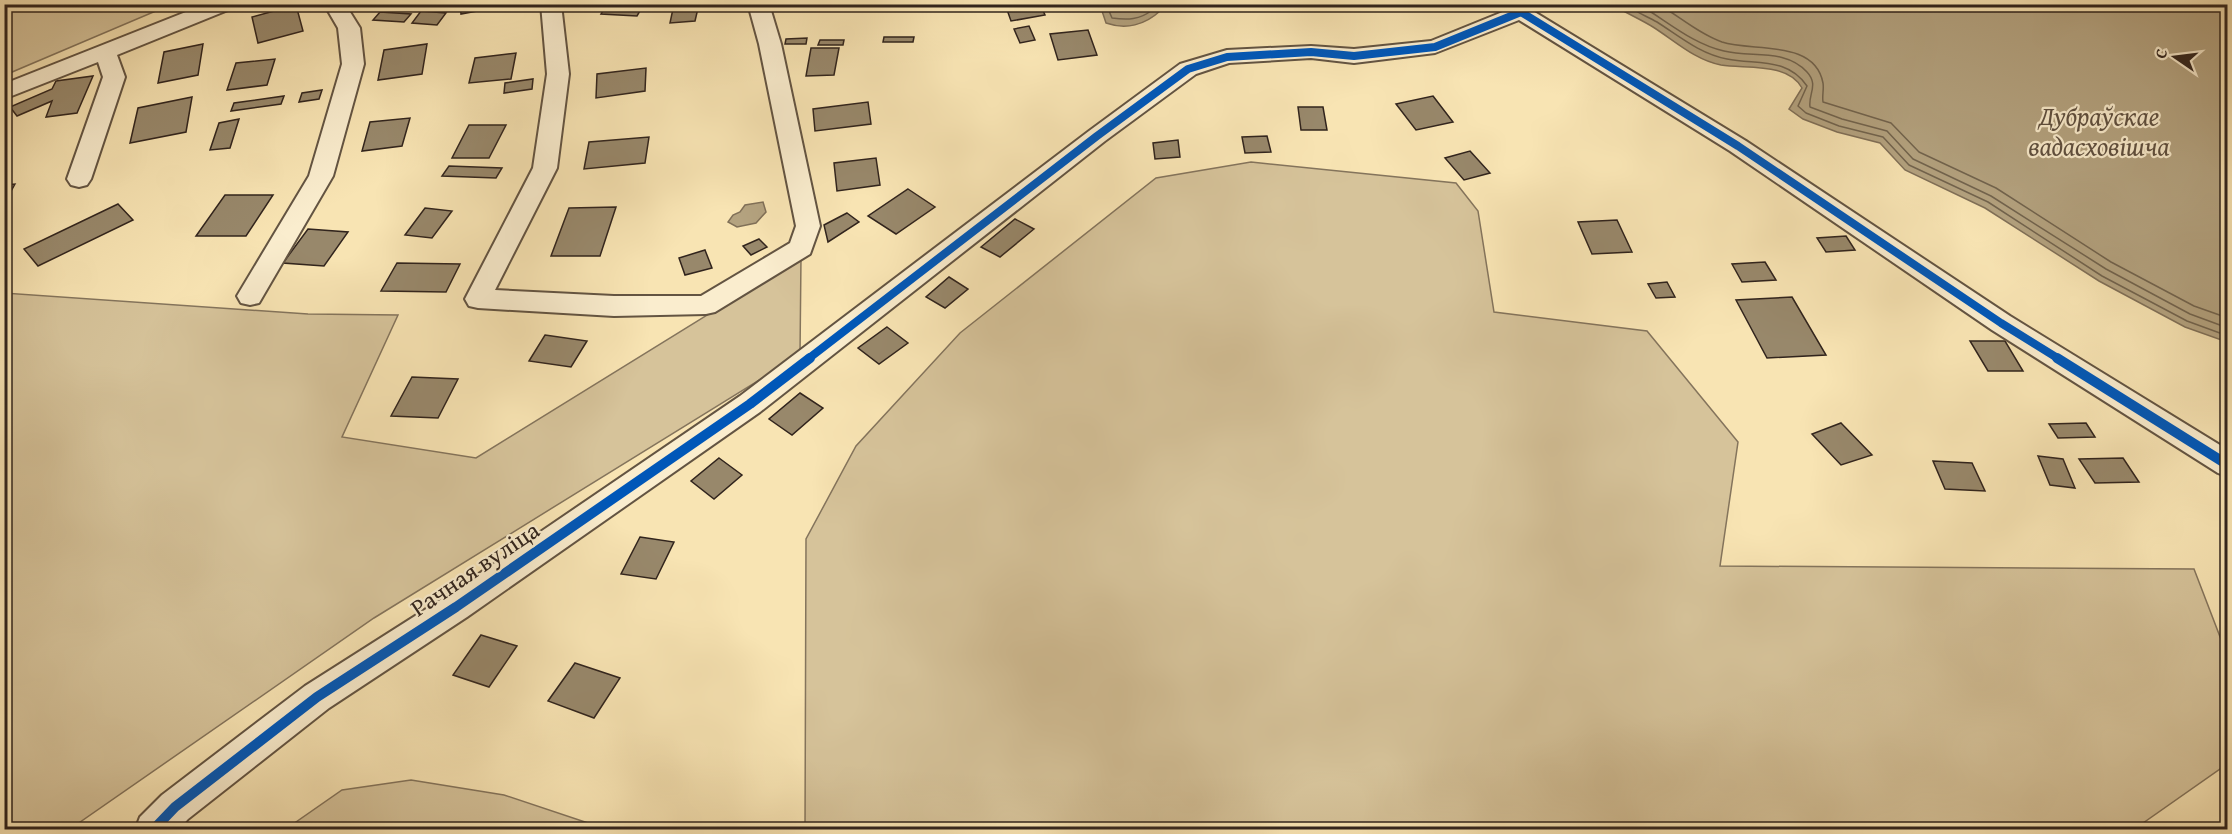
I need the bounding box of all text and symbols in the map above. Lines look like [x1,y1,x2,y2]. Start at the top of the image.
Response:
north arrow [2145,27,2205,87]
text: С [2148,46,2173,61]
water label: Дубраўскае вадасховішча [2029,96,2169,165]
street label: Рачная вуліца [403,512,547,625]

